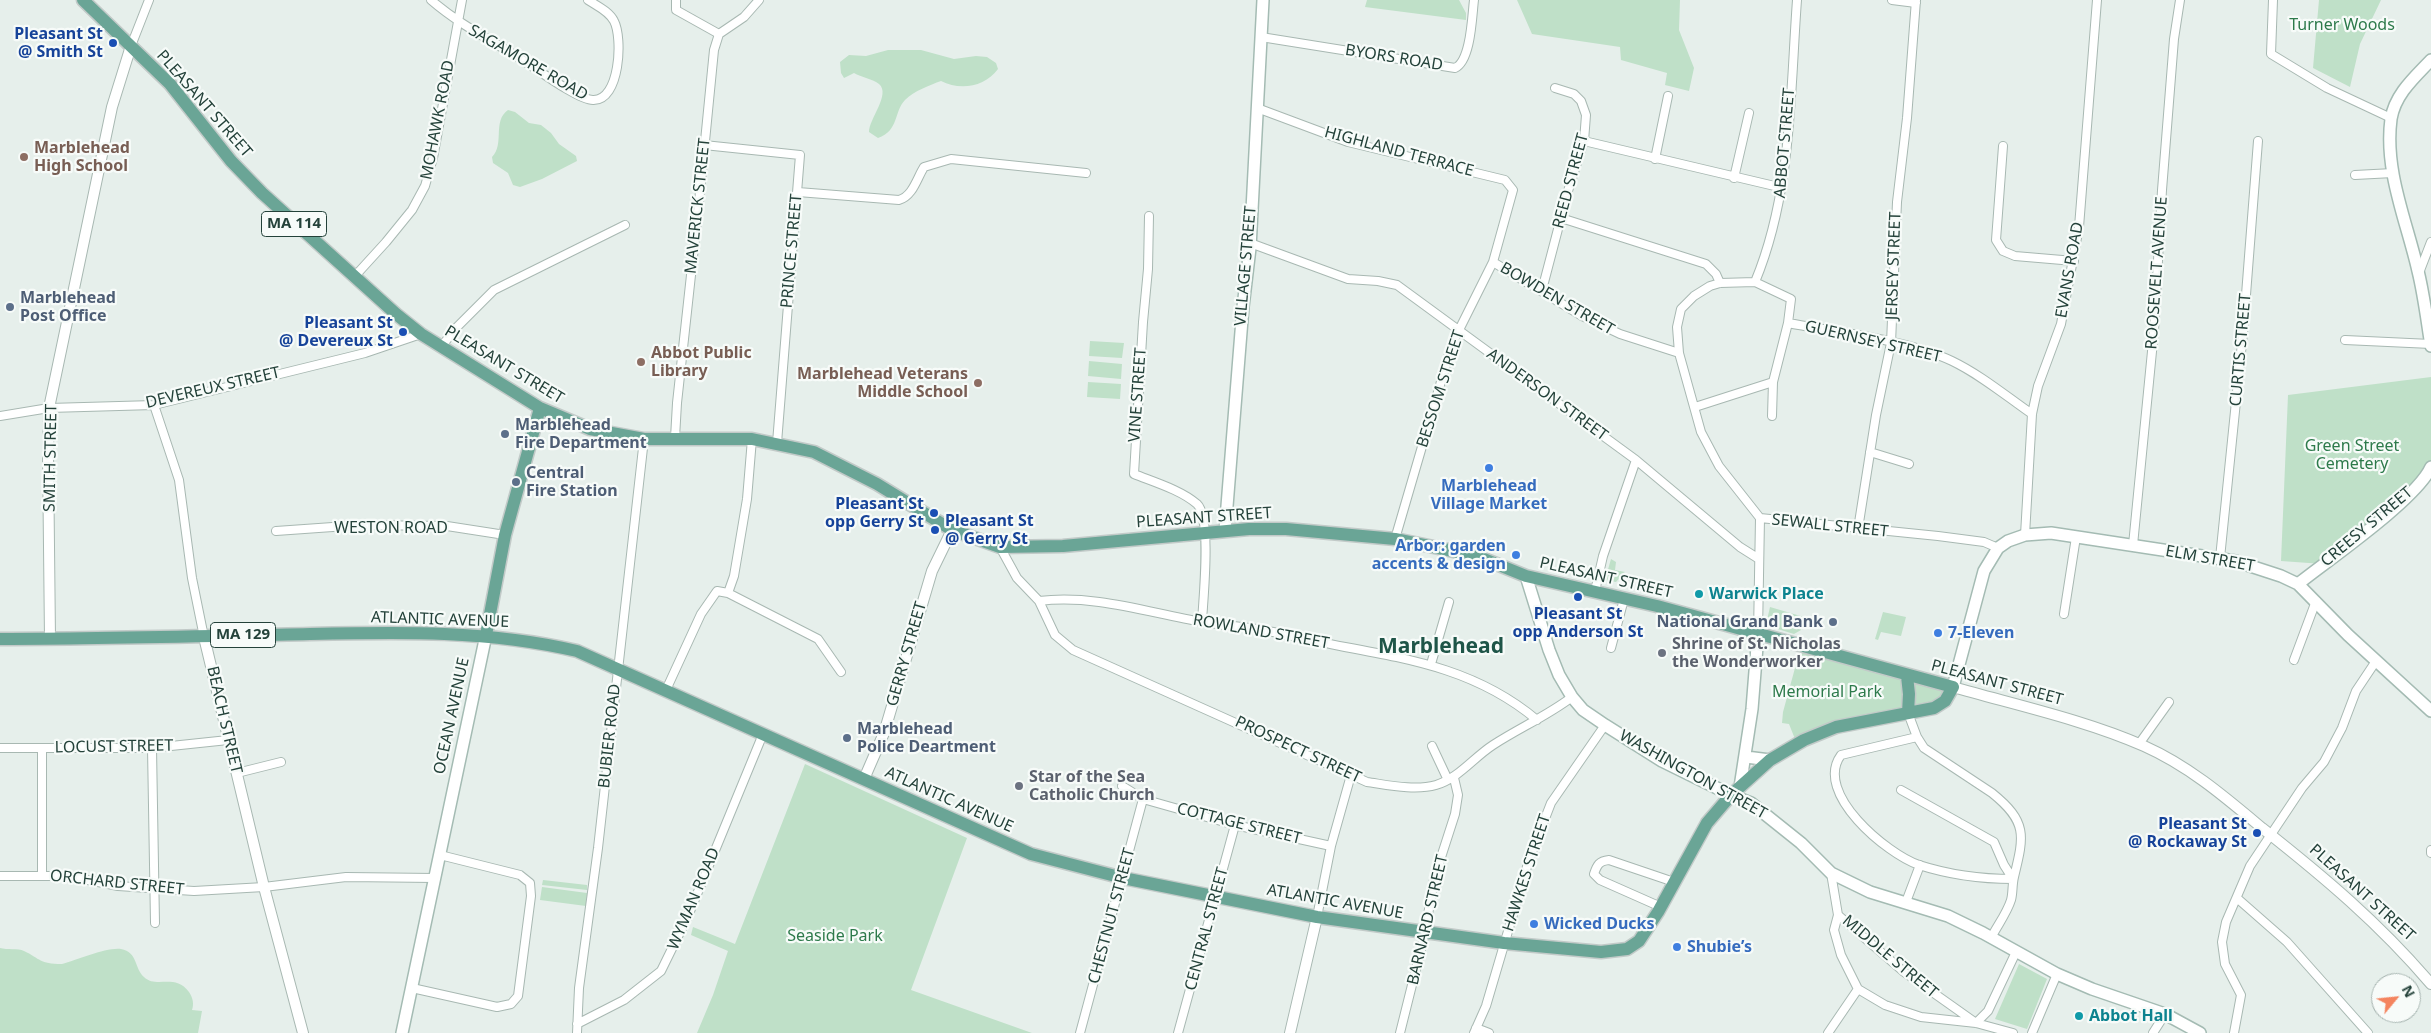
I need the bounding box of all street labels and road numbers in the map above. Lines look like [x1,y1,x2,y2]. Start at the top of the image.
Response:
street label: SAGAMORE ROAD [465,21,591,105]
street label: BYORS ROAD [1344,41,1444,75]
street label: PLEASANT STREET [152,46,256,162]
street label: MOHAWK ROAD [417,59,459,181]
street label: ABBOT STREET [1771,87,1799,199]
street label: HIGHLAND TERRACE [1322,123,1476,181]
street label: REED STREET [1549,131,1593,231]
street label: MAVERICK STREET [681,137,715,275]
street label: PRINCE STREET [777,193,807,309]
street label: ROOSEVELT AVENUE [2142,196,2172,350]
street label: VILLAGE STREET [1231,205,1261,327]
street label: JERSEY STREET [1883,211,1905,321]
road number: MA 114 [262,212,326,236]
street label: EVANS ROAD [2052,220,2088,320]
street label: BOWDEN STREET [1496,258,1618,340]
street label: CURTIS STREET [2226,293,2256,407]
street label: GUERNSEY STREET [1803,317,1943,367]
street label: PLEASANT STREET [441,322,567,408]
street label: BESSOM STREET [1413,328,1469,450]
street label: ANDERSON STREET [1483,345,1611,445]
street label: VINE STREET [1125,347,1151,443]
street label: DEVEREUX STREET [144,363,282,413]
street label: SMITH STREET [40,404,62,512]
street label: CREESY STREET [2317,483,2417,571]
street label: PLEASANT STREET [1136,504,1272,532]
street label: SEWALL STREET [1771,510,1889,542]
street label: WESTON ROAD [334,518,448,538]
street label: ELM STREET [2164,542,2256,576]
street label: PLEASANT STREET [1538,553,1674,603]
street label: GERRY STREET [883,599,931,709]
street label: ATLANTIC AVENUE [371,608,509,632]
street label: ROWLAND STREET [1191,611,1331,653]
road number: MA 129 [210,622,276,648]
street label: OCEAN AVENUE [430,656,474,776]
street label: PLEASANT STREET [1929,656,2065,710]
street label: BEACH STREET [202,664,246,776]
street label: BUBIER ROAD [595,683,625,789]
street label: PROSPECT STREET [1232,712,1364,788]
street label: WASHINGTON STREET [1616,726,1770,824]
street label: LOCUST STREET [55,736,173,758]
street label: ATLANTIC AVENUE [882,763,1016,837]
street label: COTTAGE STREET [1175,799,1303,849]
street label: HAWKES STREET [1499,812,1555,934]
street label: PLEASANT STREET [2305,840,2419,946]
street label: WYMAN ROAD [664,845,724,953]
street label: CHESTNUT STREET [1085,846,1139,986]
street label: BARNARD STREET [1404,853,1452,987]
street label: CENTRAL STREET [1181,865,1233,993]
street label: ORCHARD STREET [49,866,185,900]
street label: ATLANTIC AVENUE [1265,881,1405,923]
street label: MIDDLE STREET [1838,911,1942,1003]

